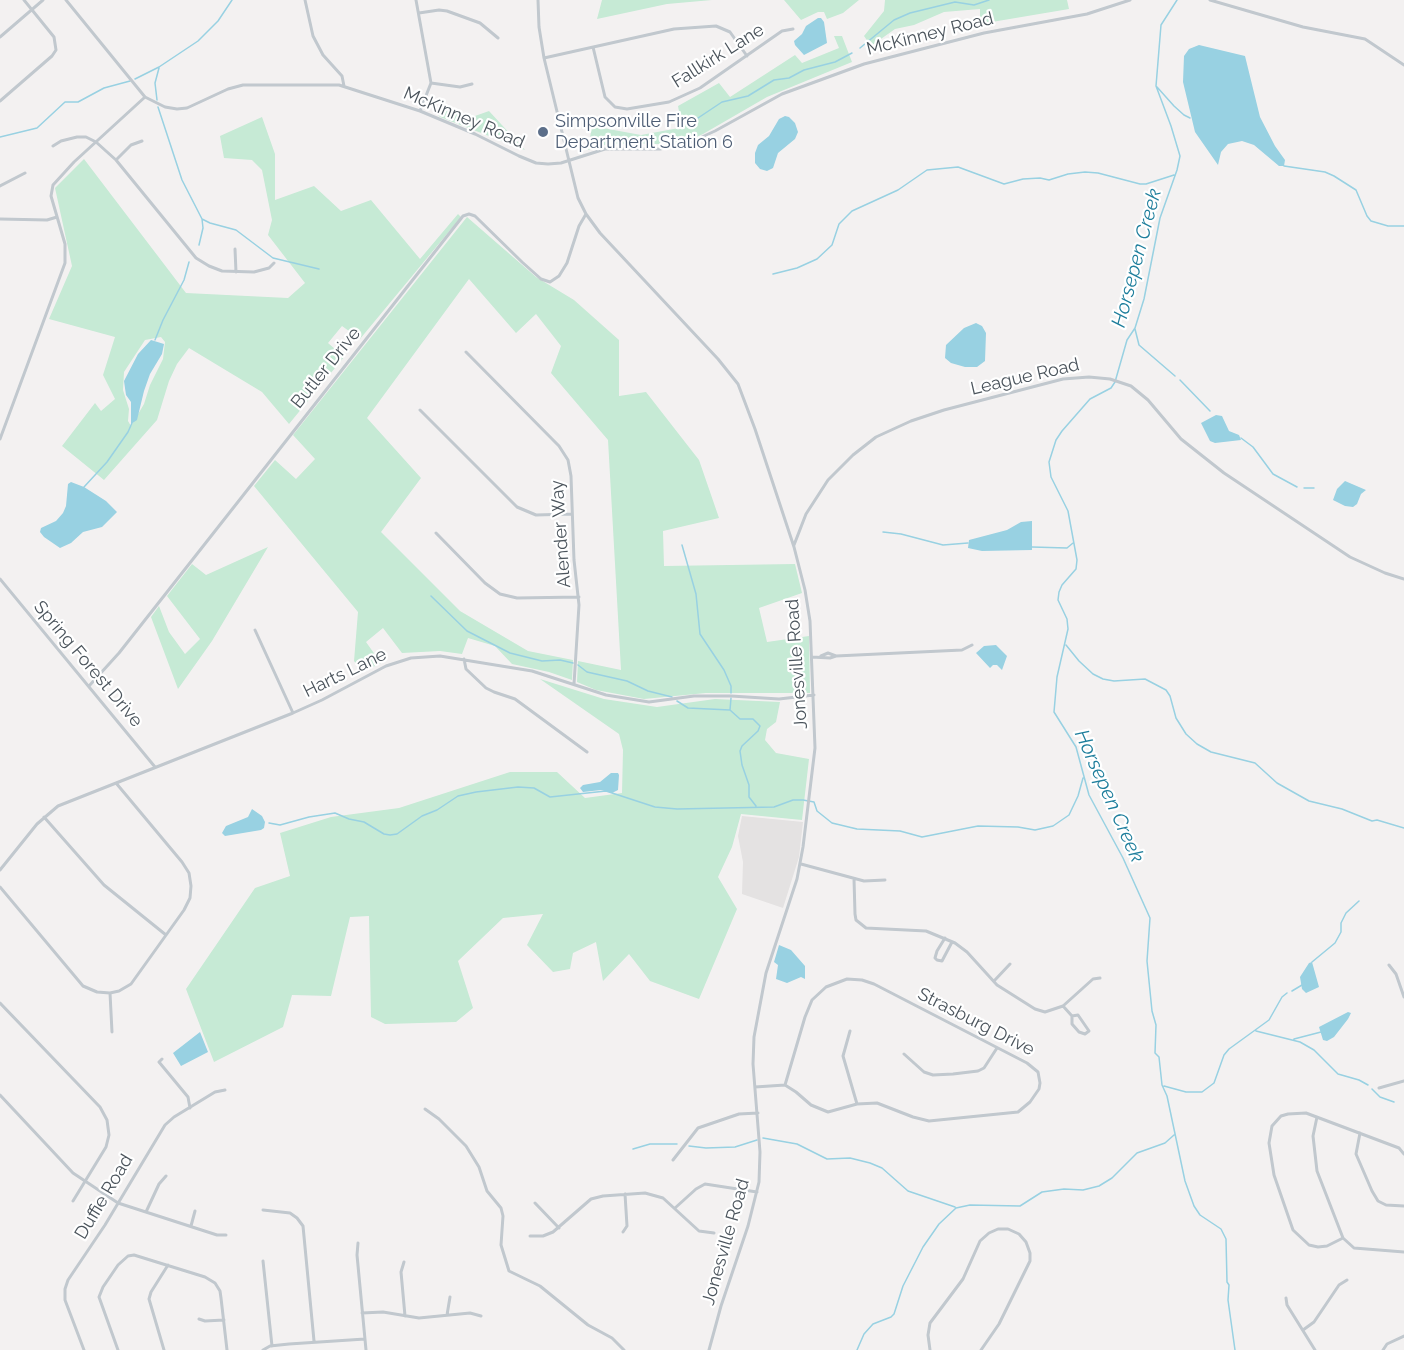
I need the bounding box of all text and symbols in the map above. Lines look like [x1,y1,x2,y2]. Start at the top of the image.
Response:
street label: McKinney Road [864,8,996,60]
street label: Fallkirk Lane [668,19,768,93]
street label: McKinney Road [400,83,528,153]
place label: Simpsonville Fire Department Station 6 [555,111,733,154]
marker: Simpsonville Fire Department Station 6 [536,125,550,139]
water label: Horsepen Creek [1107,186,1167,330]
street label: Butler Drive [287,323,365,413]
street label: League Road [969,354,1081,400]
street label: Alender Way [546,479,576,589]
street label: Spring Forest Drive [29,597,147,731]
street label: Jonesville Road [782,598,812,730]
street label: Harts Lane [300,644,390,702]
water label: Horsepen Creek [1069,726,1149,866]
street label: Strasburg Drive [914,983,1038,1061]
street label: Duffie Road [70,1151,138,1243]
street label: Jonesville Road [698,1176,754,1308]

